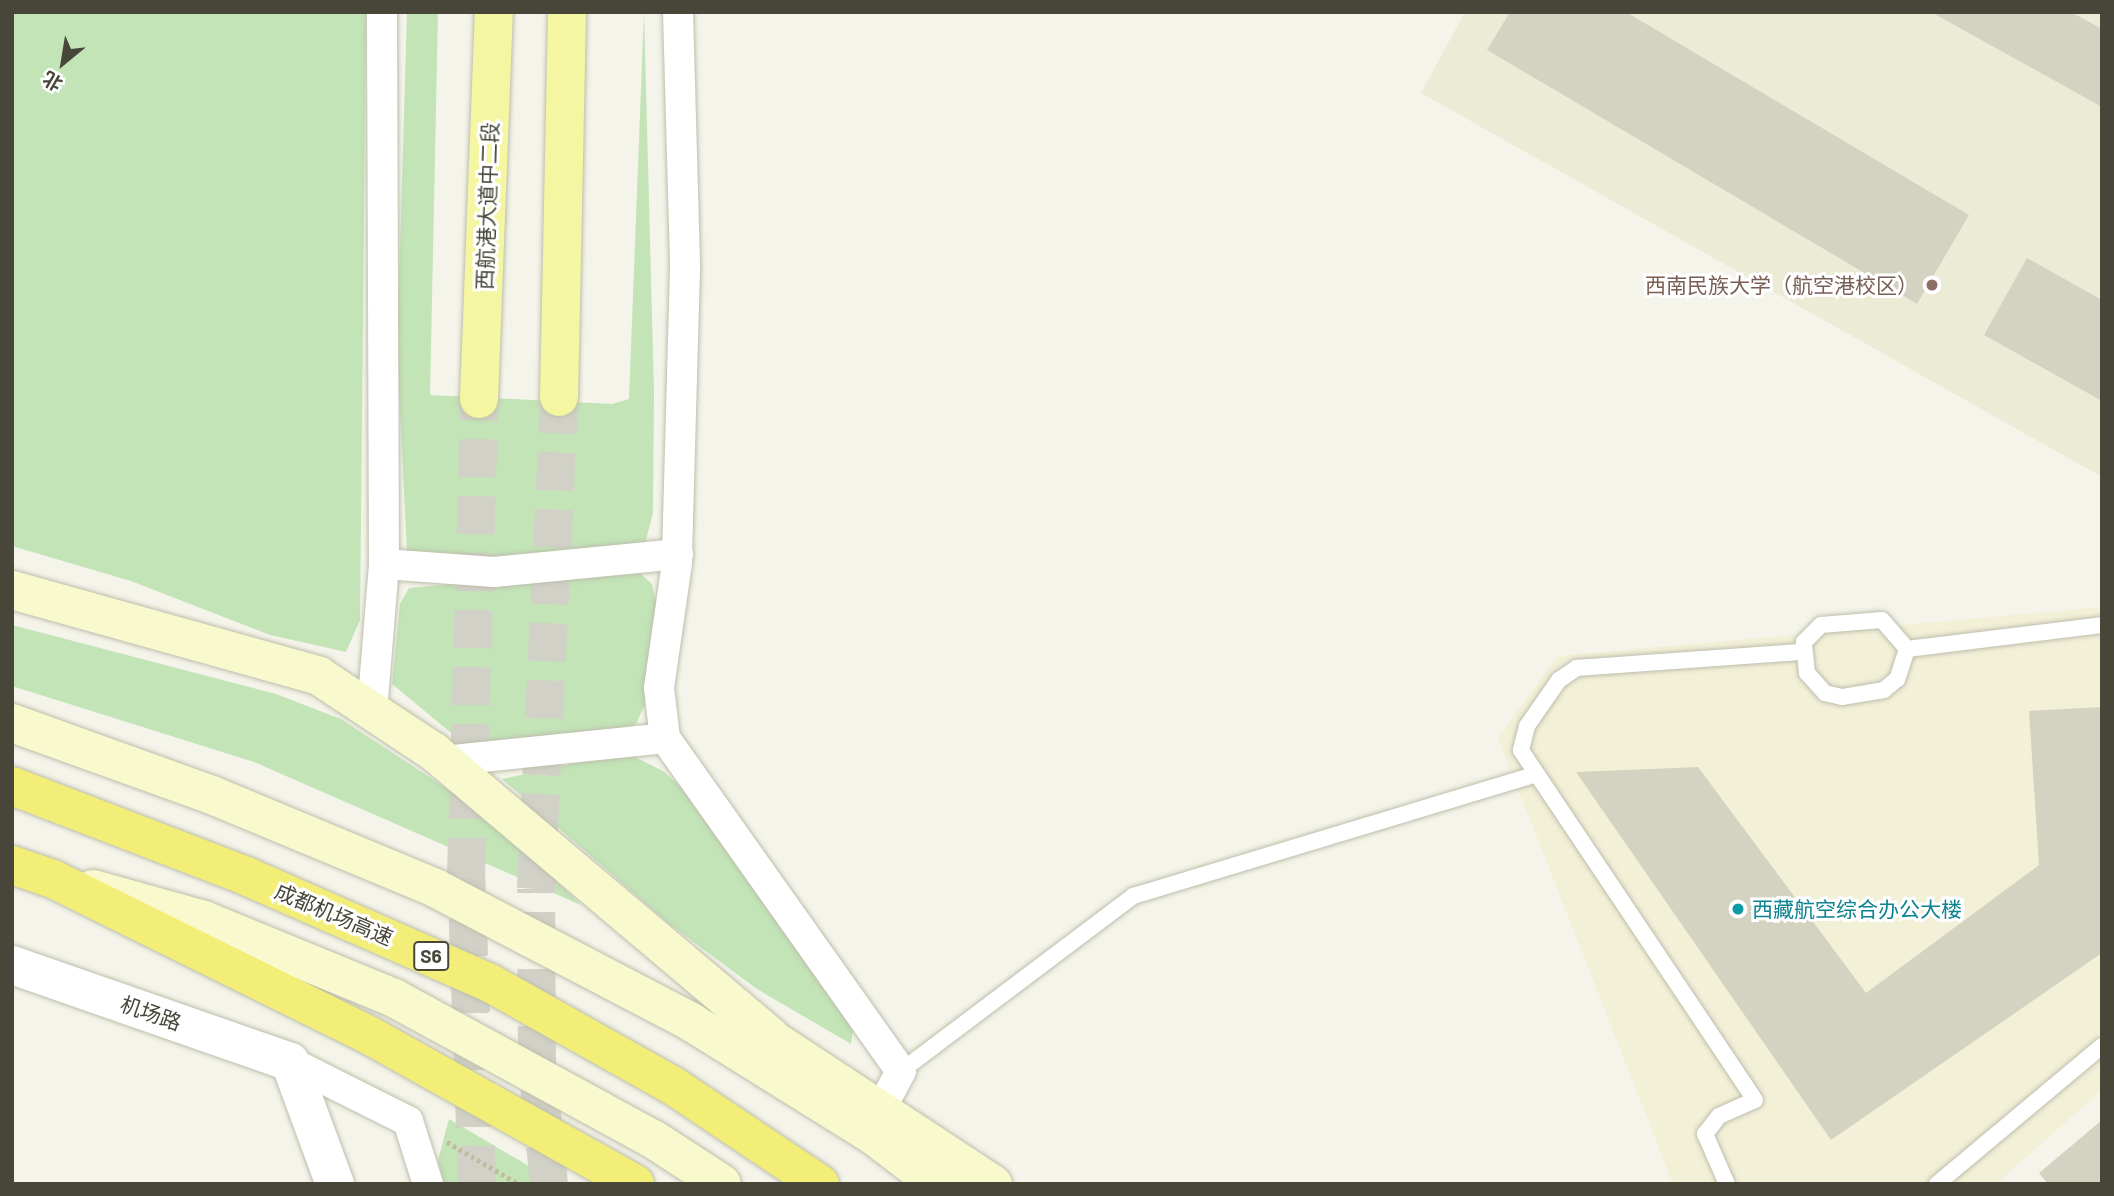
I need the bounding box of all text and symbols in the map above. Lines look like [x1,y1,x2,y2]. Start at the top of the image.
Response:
north arrow [28,28,98,98]
text: 北 [38,67,66,96]
street label: 西航港大道中二段 [471,122,503,290]
place label: 西南民族大学（航空港校区） [1645,272,1918,298]
marker: 西南民族大学（航空港校区） [1924,277,1940,293]
street label: 成都机场高速 [271,878,397,950]
place label: 西藏航空综合办公大楼 [1752,896,1962,922]
marker: 西藏航空综合办公大楼 [1730,901,1746,917]
road number: S6 [412,940,450,972]
street label: 机场路 [117,991,185,1035]

